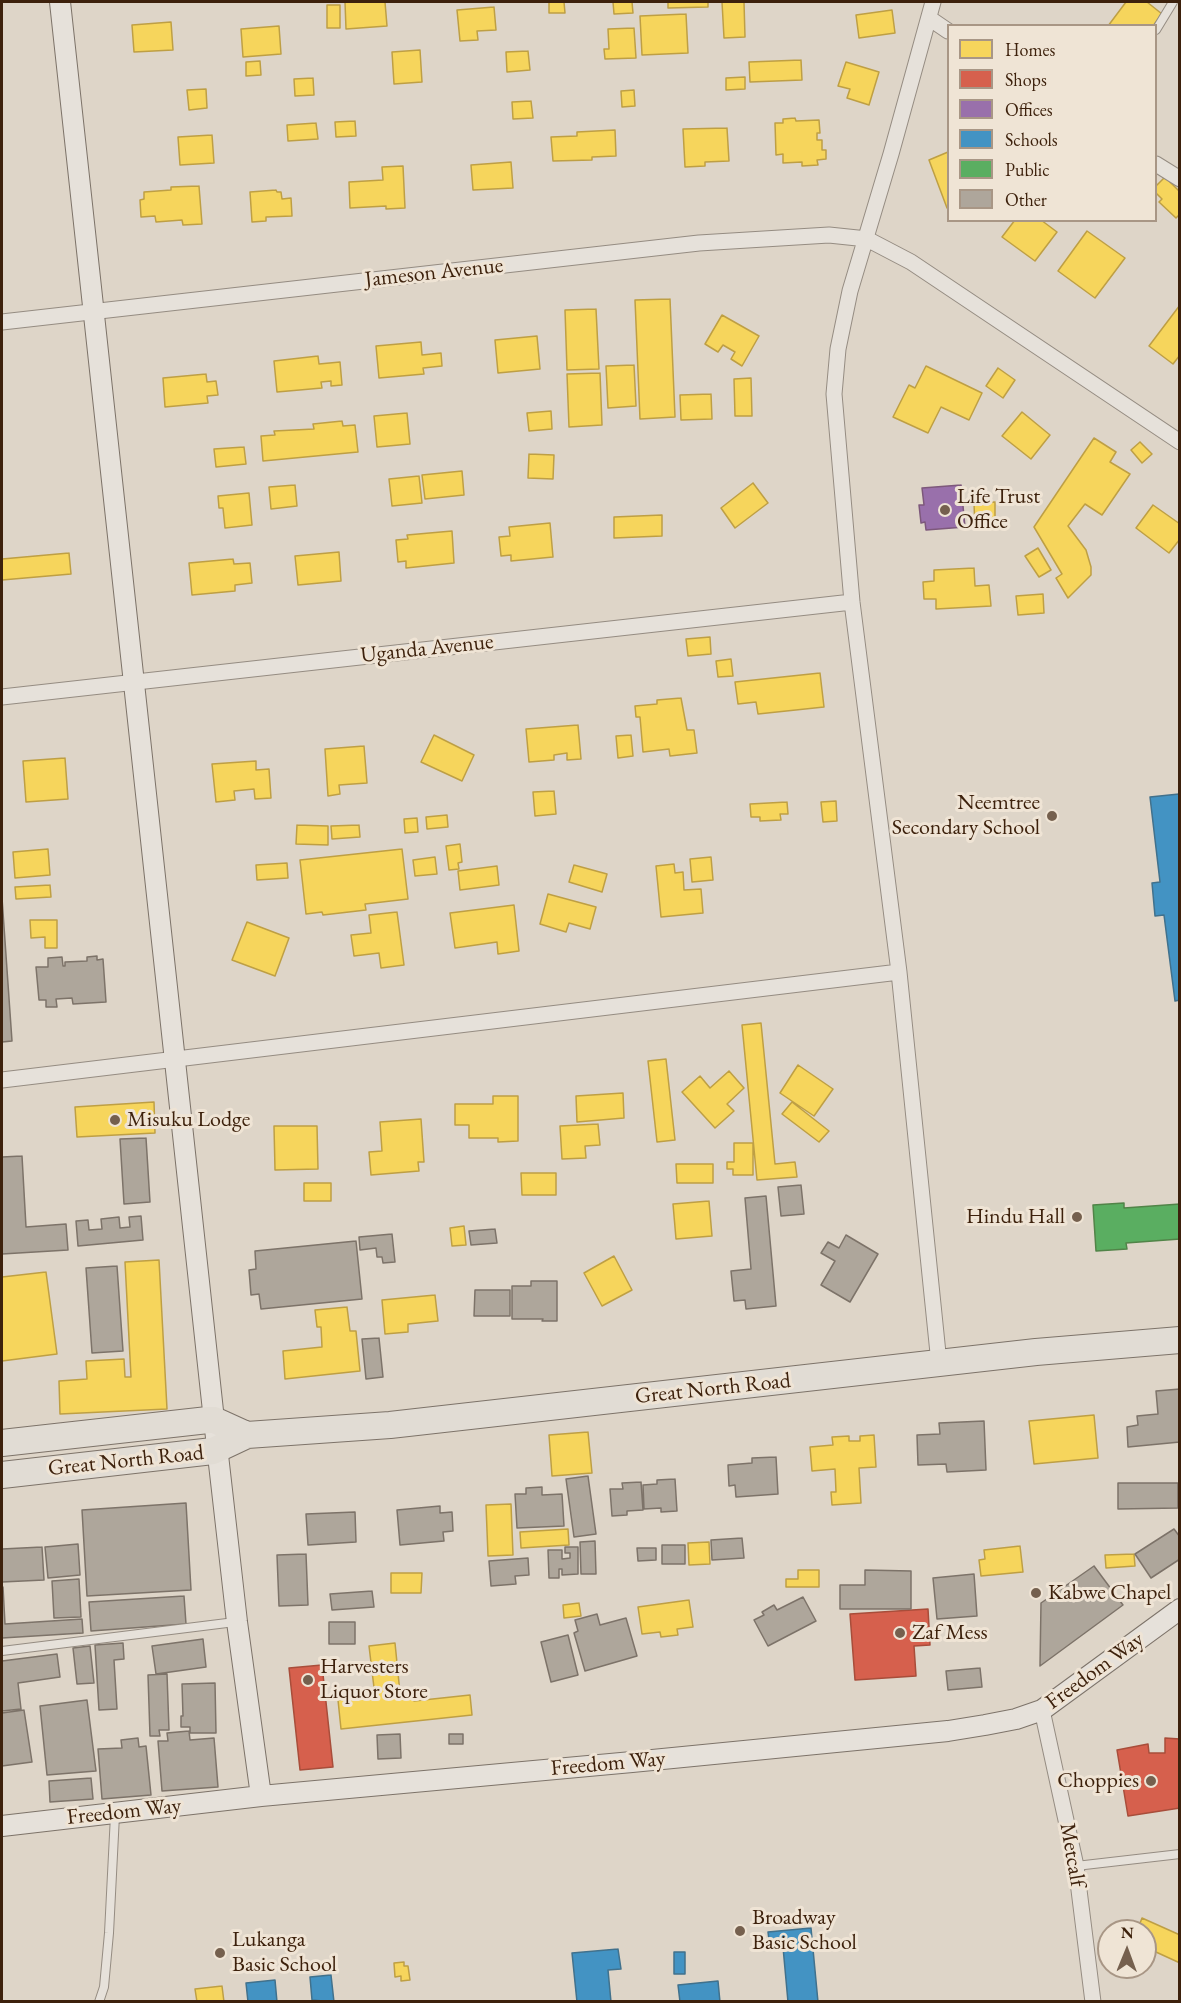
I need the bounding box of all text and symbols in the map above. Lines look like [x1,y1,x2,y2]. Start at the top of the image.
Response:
legend [947,24,1157,222]
text: Homes [1005,38,1055,61]
text: Shops [1005,68,1047,91]
text: Offices [1005,98,1053,121]
text: Schools [1005,128,1058,151]
text: Public [1005,158,1049,181]
text: Other [1005,188,1047,211]
street label: Jameson Avenue [363,253,505,293]
place label: Life Trust Office [957,484,1040,536]
marker: Life Trust Office [938,503,952,517]
street label: Uganda Avenue [359,629,495,669]
place label: Neemtree Secondary School [892,790,1040,842]
marker: Neemtree Secondary School [1045,809,1059,823]
place label: Misuku Lodge [127,1107,250,1133]
marker: Misuku Lodge [108,1113,122,1127]
place label: Hindu Hall [966,1204,1065,1230]
marker: Hindu Hall [1070,1210,1084,1224]
street label: Great North Road [634,1368,792,1410]
street label: Great North Road [47,1440,205,1482]
place label: Kabwe Chapel [1048,1580,1171,1606]
marker: Kabwe Chapel [1029,1586,1043,1600]
place label: Zaf Mess [912,1620,988,1646]
marker: Zaf Mess [893,1626,907,1640]
street label: Freedom Way [1041,1627,1149,1715]
place label: Harvesters Liquor Store [320,1654,428,1706]
marker: Harvesters Liquor Store [301,1673,315,1687]
street label: Freedom Way [550,1746,666,1782]
place label: Choppies [1057,1768,1139,1794]
marker: Choppies [1144,1774,1158,1788]
street label: Freedom Way [65,1793,183,1831]
street label: Metcalf [1053,1821,1091,1889]
place label: Broadway Basic School [752,1905,857,1957]
north arrow [1097,1919,1157,1979]
text: N [1121,1922,1134,1943]
marker: Broadway Basic School [733,1924,747,1938]
place label: Lukanga Basic School [232,1927,337,1978]
marker: Lukanga Basic School [213,1946,227,1960]

